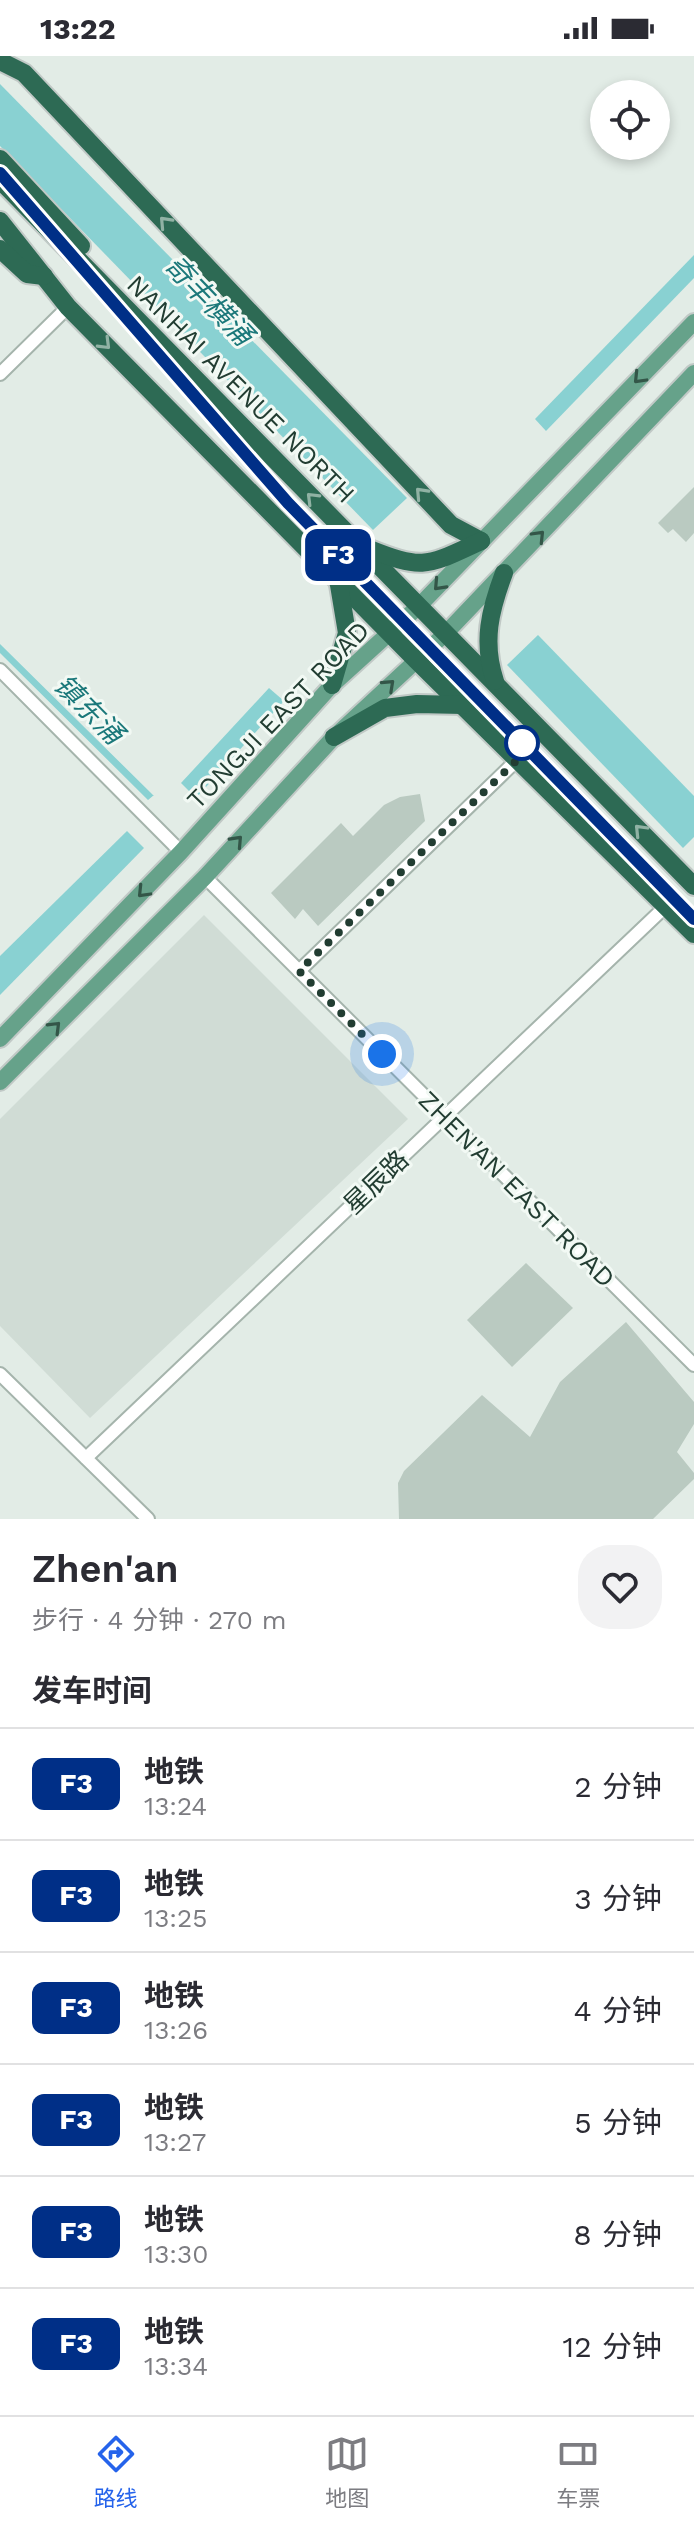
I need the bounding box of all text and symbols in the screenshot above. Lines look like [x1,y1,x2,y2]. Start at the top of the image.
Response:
text: 13:22 [40,11,116,46]
map controls [590,80,670,160]
button: locate [590,80,670,160]
one-way arrow [160,217,174,232]
water label: 奇丰横涌 [158,249,261,354]
street label: NANHAI AVENUE NORTH [121,269,361,509]
one-way arrow [95,335,110,349]
one-way arrow [634,369,649,383]
one-way arrow [416,487,430,502]
one-way arrow [307,493,321,507]
line badge: F3 [302,529,374,581]
one-way arrow [529,531,544,545]
text: F3 [321,538,355,571]
one-way arrow [434,576,449,590]
street label: TONGJI EAST ROAD [181,615,375,815]
water label: 镇东涌 [47,668,132,753]
one-way arrow [380,680,395,694]
unlabelled marker [505,726,539,760]
one-way arrow [635,825,649,839]
one-way arrow [228,836,242,851]
one-way arrow [138,883,152,897]
one-way arrow [46,1022,60,1036]
your location [362,1034,402,1074]
street label: ZHEN'AN EAST ROAD [413,1085,621,1293]
street label: 星辰路 [338,1144,414,1220]
button: heart [578,1545,662,1629]
text: Zhen'an [32,1547,179,1591]
text: 步行 · 4 分钟 · 270 m [32,1605,287,1635]
text: 发车时间 [32,1673,152,1708]
text: 地铁 [144,1754,204,1789]
text: F3 [59,1767,93,1800]
text: 2 分钟 [574,1769,662,1804]
text: 13:24 [144,1791,207,1821]
text: 地铁 [144,1866,204,1901]
text: F3 [59,1879,93,1912]
text: 3 分钟 [574,1881,662,1916]
text: 13:25 [144,1903,207,1933]
text: 地铁 [144,1978,204,2013]
text: F3 [59,1991,93,2024]
text: 4 分钟 [573,1993,662,2028]
text: 13:26 [144,2015,208,2045]
text: 地铁 [144,2090,204,2125]
text: F3 [59,2103,93,2136]
text: 5 分钟 [574,2105,662,2140]
text: 13:27 [144,2127,206,2157]
text: 地铁 [144,2202,204,2237]
text: F3 [59,2215,93,2248]
text: 8 分钟 [573,2217,662,2252]
text: 13:30 [144,2239,208,2269]
text: 地铁 [144,2314,204,2349]
text: F3 [59,2327,93,2360]
text: 12 分钟 [563,2329,662,2364]
text: 13:34 [144,2351,208,2381]
tab: 路线 [94,2432,138,2512]
tab: 地图 [325,2432,369,2512]
tab: 车票 [556,2432,600,2512]

